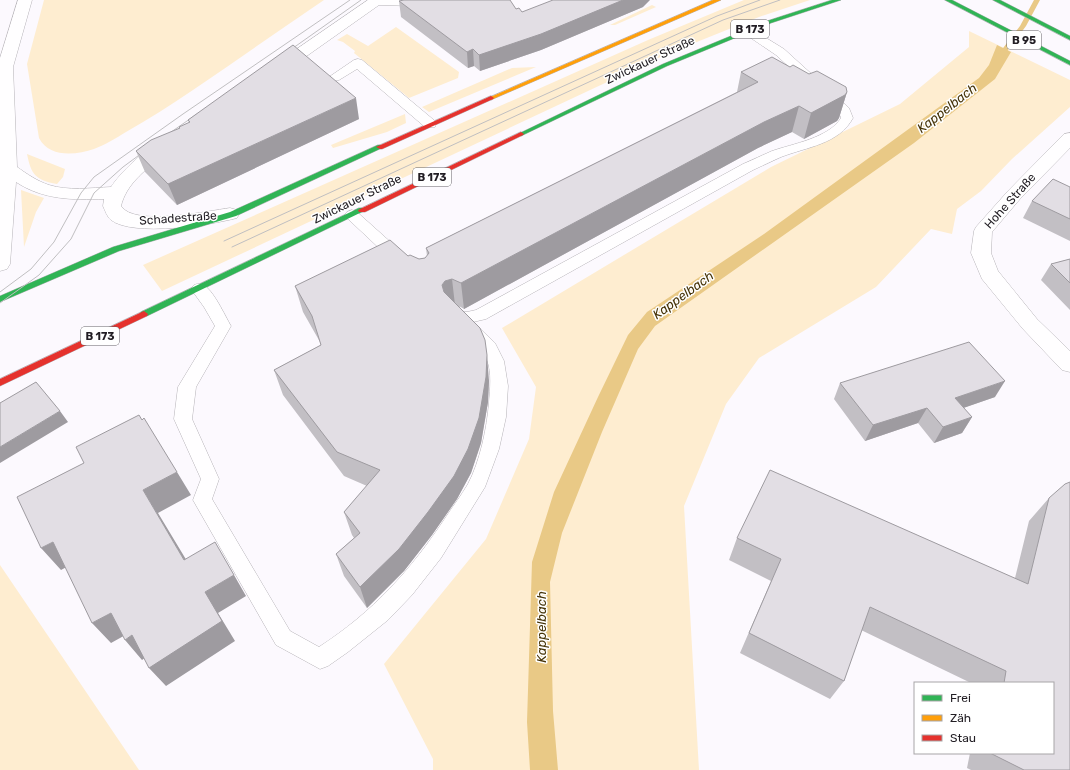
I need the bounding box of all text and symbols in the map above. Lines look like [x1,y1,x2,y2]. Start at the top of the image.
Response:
road number: B 173 [731,20,769,38]
road number: B 95 [1007,31,1041,49]
street label: Zwickauer Straße [603,33,697,87]
water label: Kappelbach [914,80,980,136]
road number: B 173 [413,168,451,186]
street label: Hohe Straße [982,170,1039,231]
street label: Zwickauer Straße [310,171,404,227]
street label: Schadestraße [139,208,217,228]
water label: Kappelbach [650,268,716,322]
road number: B 173 [81,327,119,345]
water label: Kappelbach [534,591,549,663]
legend [914,682,1054,754]
text: Frei [950,691,971,705]
text: Zäh [950,711,971,725]
text: Stau [950,731,976,745]

